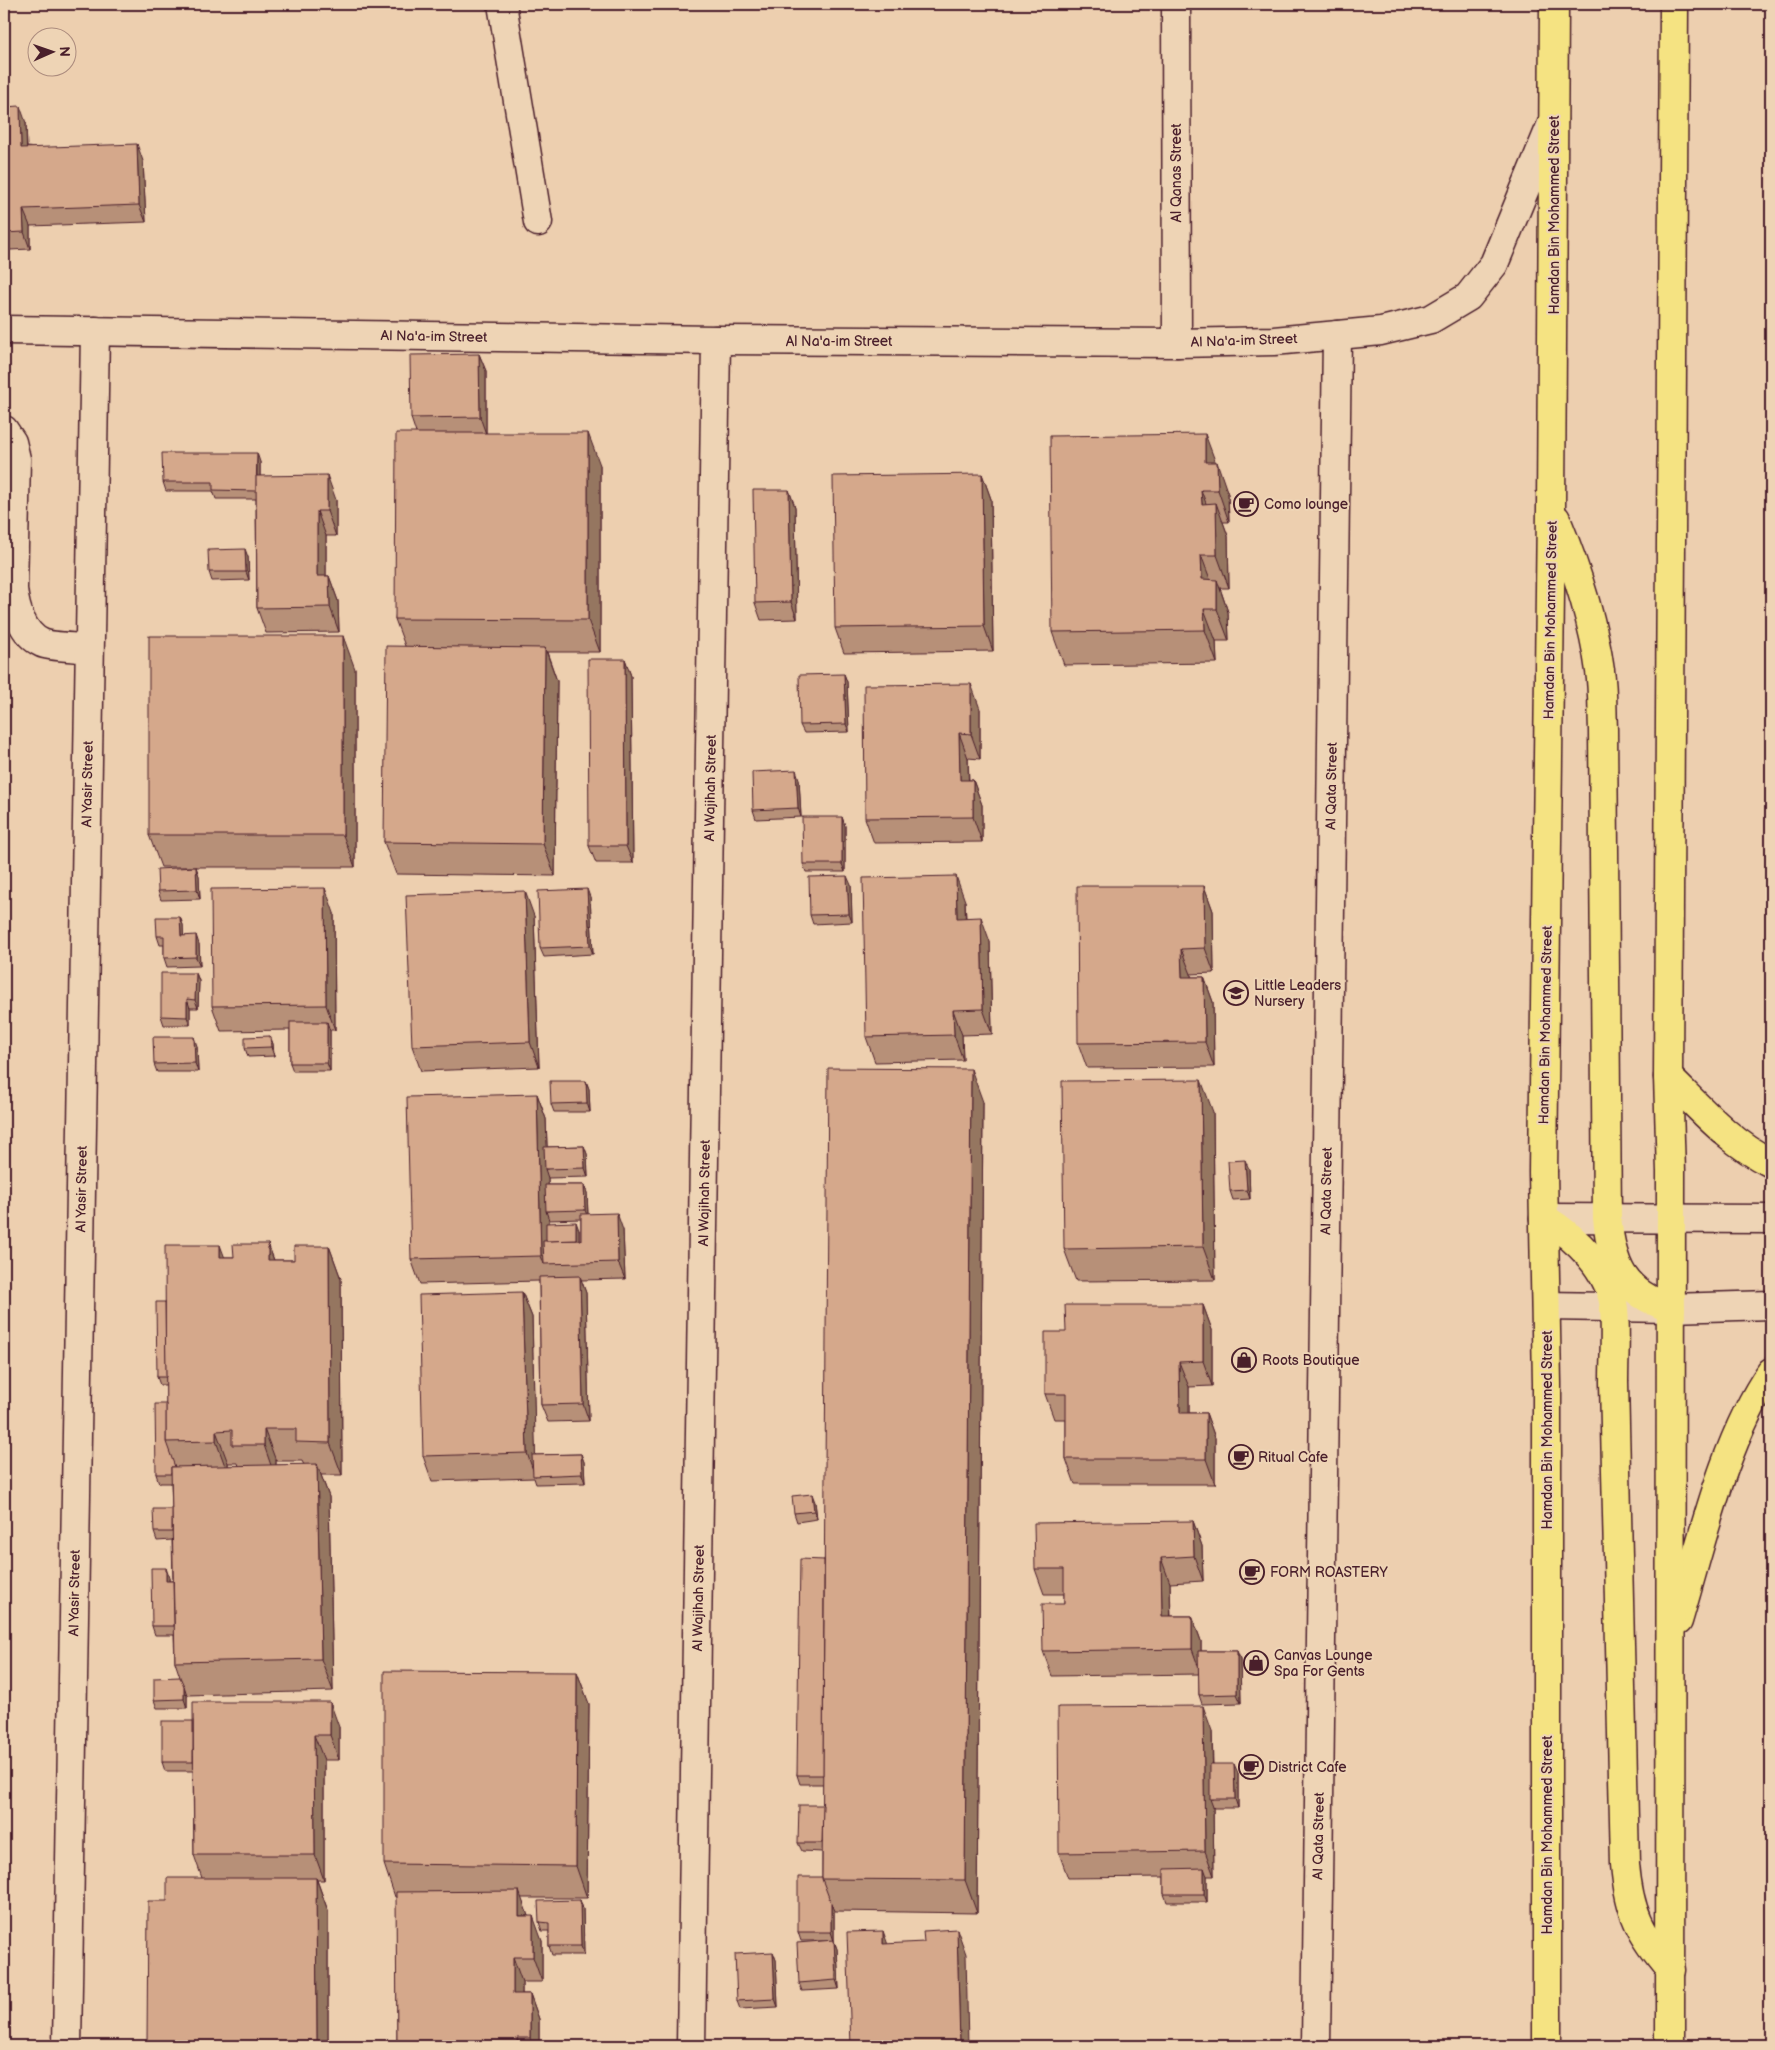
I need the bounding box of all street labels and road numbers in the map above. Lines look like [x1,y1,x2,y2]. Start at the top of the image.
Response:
street label: Hamdan Bin Mohammed Street [1546,115,1563,315]
street label: Al Qanas Street [1168,123,1185,222]
street label: Al Na'a-im Street [381,327,488,346]
street label: Al Na'a-im Street [1190,330,1298,351]
street label: Al Na'a-im Street [786,333,893,350]
street label: Hamdan Bin Mohammed Street [1540,520,1561,720]
street label: Al Wajihah Street [701,734,720,842]
street label: Al Yasir Street [78,740,97,827]
street label: Al Qata Street [1322,741,1341,830]
street label: Hamdan Bin Mohammed Street [1535,925,1556,1125]
street label: Al Wajihah Street [695,1139,714,1247]
street label: Al Yasir Street [72,1145,91,1232]
street label: Al Qata Street [1317,1146,1336,1235]
street label: Hamdan Bin Mohammed Street [1539,1330,1556,1530]
street label: Al Wajihah Street [689,1544,708,1652]
street label: Al Yasir Street [65,1549,84,1636]
street label: Hamdan Bin Mohammed Street [1539,1735,1556,1935]
street label: Al Qata Street [1309,1791,1328,1880]

